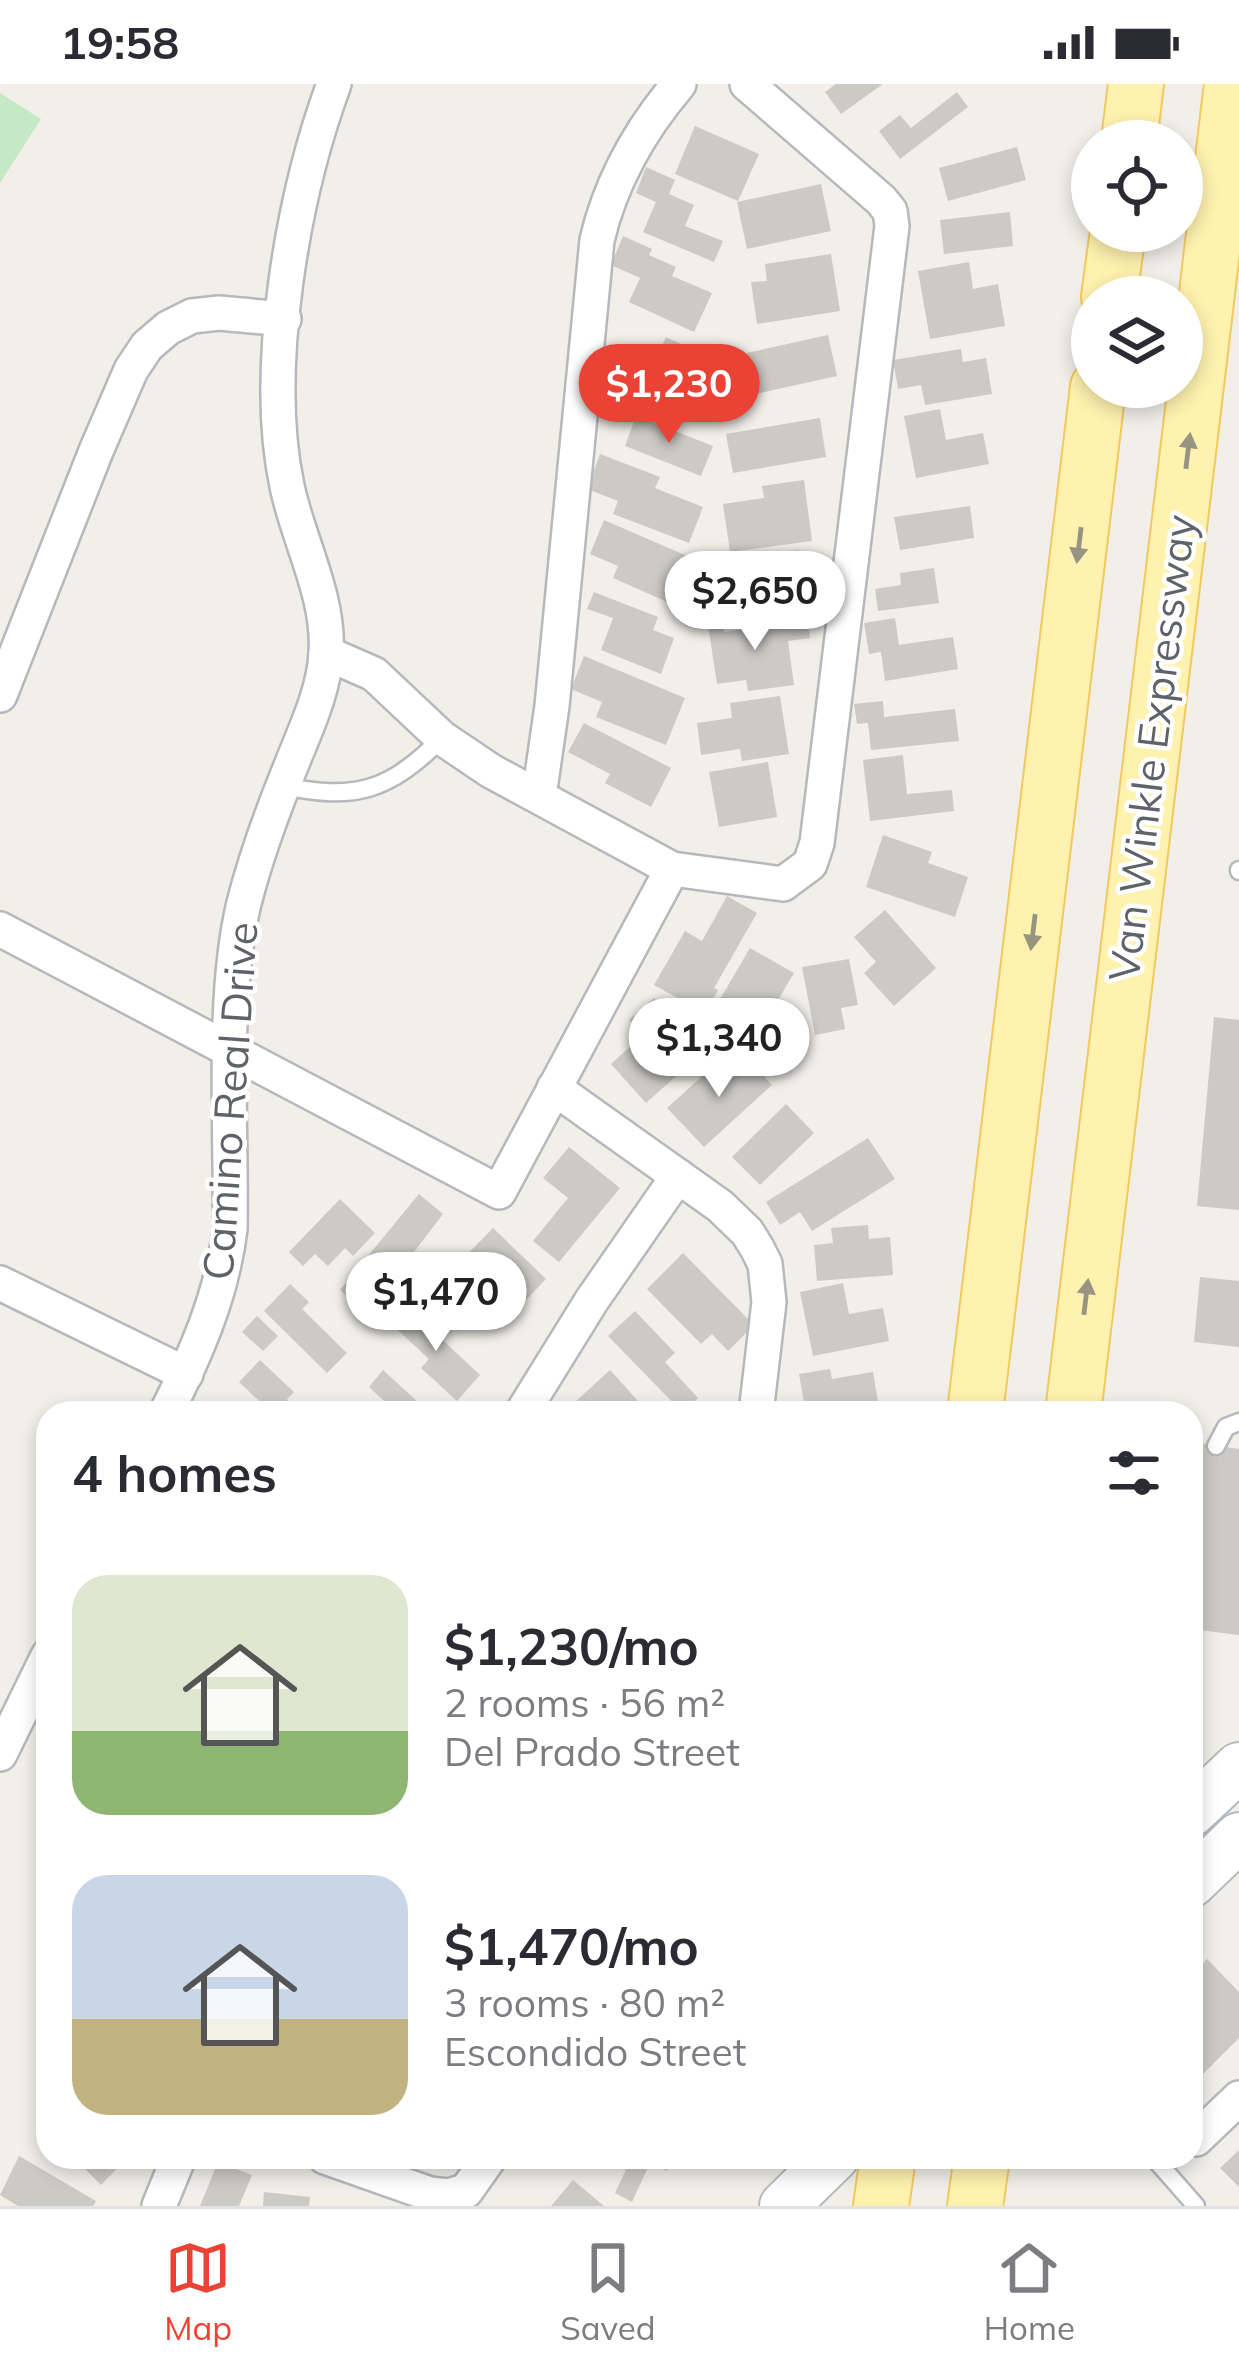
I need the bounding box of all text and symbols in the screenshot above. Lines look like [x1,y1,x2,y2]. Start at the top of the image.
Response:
text: 19:58 [60,14,179,70]
map controls [1071,120,1203,408]
button: locate [1071,120,1203,252]
button: layers [1071,276,1203,408]
pin: $1,230 [571,344,767,446]
text: $1,230 [606,358,732,407]
one-way arrow [1178,432,1197,469]
street label: Van Winkle Expressway [1097,512,1206,984]
one-way arrow [1070,527,1089,564]
pin: $2,650 [657,551,853,653]
text: $2,650 [692,565,818,614]
one-way arrow [1023,914,1042,951]
street label: Camino Real Drive [191,920,268,1282]
pin: $1,340 [621,998,817,1100]
text: $1,340 [656,1012,782,1061]
pin: $1,470 [338,1252,534,1354]
text: $1,470 [373,1266,499,1315]
one-way arrow [1077,1278,1096,1315]
icon: filters [1101,1440,1167,1506]
text: 4 homes [72,1441,277,1505]
text: $1,230/mo [444,1614,699,1678]
icon: home [168,1623,312,1767]
text: 2 rooms · 56 m² [444,1678,725,1727]
text: Del Prado Street [444,1727,740,1776]
text: $1,470/mo [444,1914,699,1978]
icon: home [168,1923,312,2067]
text: 3 rooms · 80 m² [444,1978,725,2027]
text: Escondido Street [444,2027,746,2076]
tab: Map [164,2235,232,2348]
tab: Saved [560,2235,656,2348]
tab: Home [984,2235,1075,2348]

